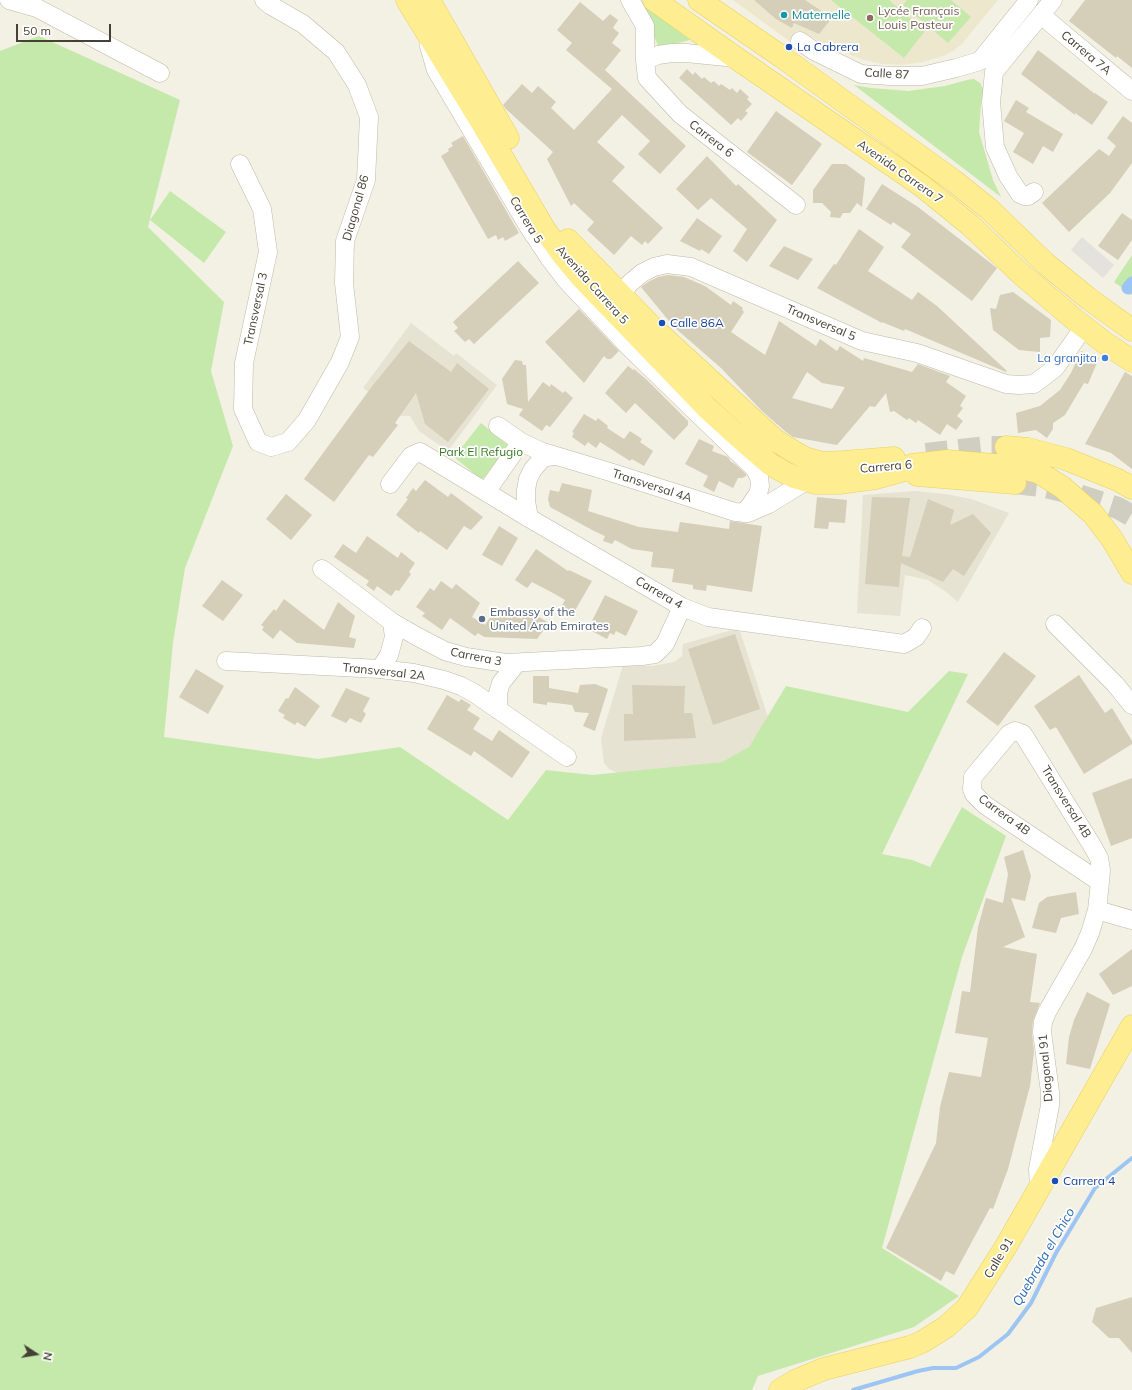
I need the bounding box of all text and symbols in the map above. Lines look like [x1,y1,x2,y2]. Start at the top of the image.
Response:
place label: Lycée Français Louis Pasteur [878,4,959,32]
place label: Maternelle [792,8,850,22]
marker: Maternelle [779,10,789,20]
marker: Lycée Français Louis Pasteur [865,13,875,23]
scale bar [18,16,113,42]
text: 50 m [23,23,51,38]
street label: Carrera 7A [1058,28,1114,78]
place label: La Cabrera [797,40,859,54]
marker: La Cabrera [784,42,794,52]
street label: Calle 87 [864,66,910,82]
street label: Carrera 6 [686,117,736,161]
street label: Avenida Carrera 7 [855,137,945,207]
street label: Diagonal 86 [340,173,372,243]
street label: Carrera 5 [506,194,546,246]
street label: Avenida Carrera 5 [553,243,631,327]
street label: Transversal 3 [241,271,271,347]
street label: Transversal 5 [784,302,858,344]
place label: Calle 86A [670,316,724,330]
marker: Calle 86A [657,318,667,328]
place label: La granjita [1037,351,1097,365]
marker: La granjita [1100,353,1110,363]
park label: Park El Refugio [439,445,523,459]
street label: Carrera 6 [859,458,913,476]
street label: Transversal 4A [610,466,694,506]
street label: Carrera 4 [633,574,685,612]
place label: Embassy of the United Arab Emirates [490,605,609,633]
marker: Embassy of the United Arab Emirates [477,614,487,624]
street label: Carrera 3 [449,645,503,669]
street label: Transversal 2A [342,661,426,683]
street label: Transversal 4B [1038,763,1094,841]
street label: Carrera 4B [975,791,1033,839]
street label: Diagonal 91 [1036,1034,1056,1102]
place label: Carrera 4 [1063,1174,1115,1188]
marker: Carrera 4 [1050,1176,1060,1186]
water label: Quebrada el Chico [1010,1205,1078,1309]
street label: Calle 91 [981,1235,1017,1281]
north arrow [16,1334,56,1374]
text: N [40,1351,55,1362]

